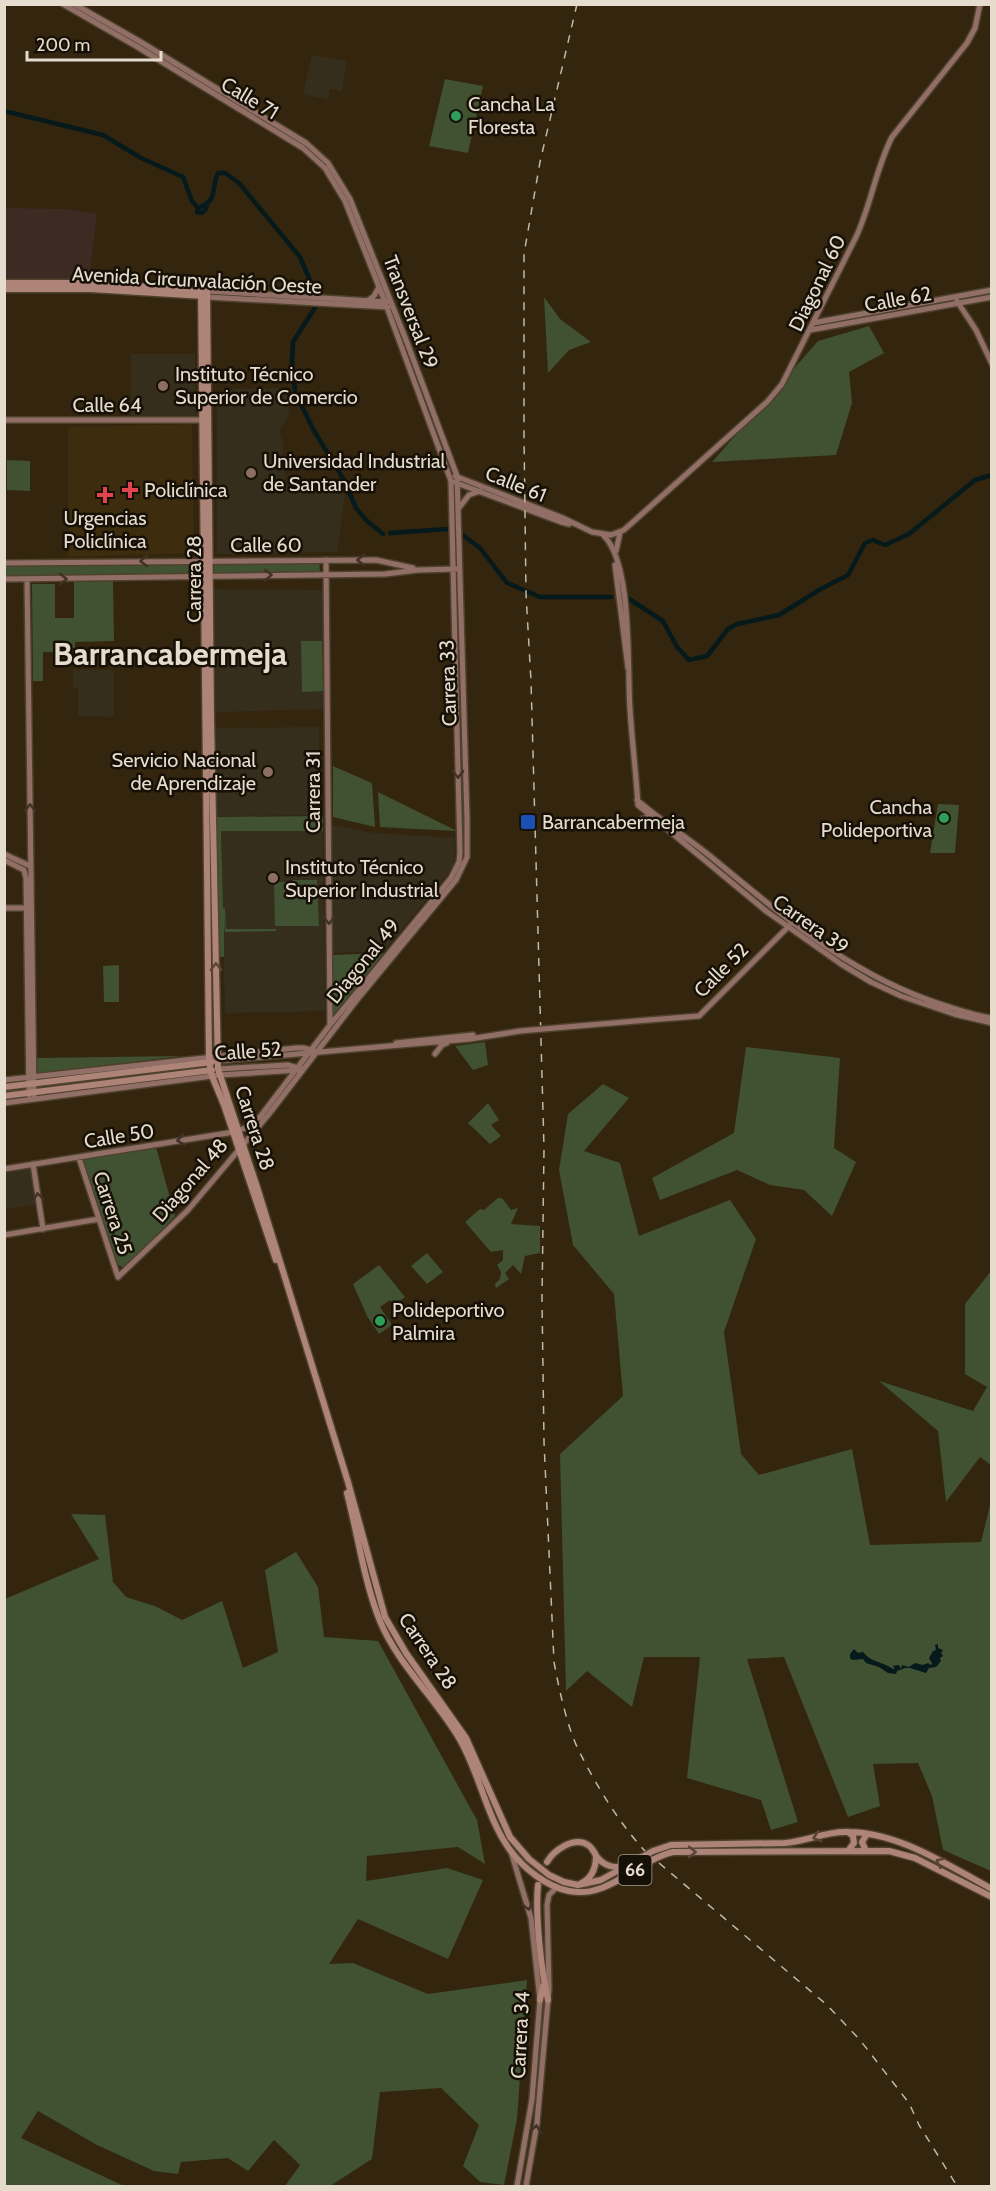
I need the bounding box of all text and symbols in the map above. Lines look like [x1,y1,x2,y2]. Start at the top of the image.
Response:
scale bar [27,24,160,62]
text: 200 m [36,34,90,56]
street label: Calle 71 [217,72,283,124]
place label: Cancha La Floresta [468,92,555,139]
marker: Cancha La Floresta [449,109,463,123]
street label: Diagonal 60 [783,231,851,335]
street label: Transversal 29 [378,252,444,372]
street label: Avenida Circunvalación Oeste [71,261,323,299]
street label: Calle 62 [863,281,933,317]
place label: Instituto Técnico Superior de Comercio [175,362,358,409]
marker: Instituto Técnico Superior de Comercio [156,379,170,393]
street label: Calle 64 [73,393,142,417]
place label: Universidad Industrial de Santander [263,449,445,496]
street label: Calle 61 [482,461,550,507]
marker: Universidad Industrial de Santander [244,466,258,480]
place label: Policlínica [144,478,228,502]
marker: Policlínica [121,481,139,499]
marker: Urgencias Policlínica [96,486,114,504]
place label: Urgencias Policlínica [63,506,147,553]
street label: Calle 60 [230,533,302,557]
street label: Carrera 28 [182,535,206,623]
one-way arrow [356,554,365,566]
one-way arrow [140,555,149,568]
one-way arrow [264,569,273,581]
one-way arrow [58,572,67,585]
district label: Barrancabermeja [53,634,287,673]
street label: Carrera 33 [434,639,462,727]
place label: Servicio Nacional de Aprendizaje [112,748,256,795]
street label: Carrera 31 [301,751,325,833]
marker: Servicio Nacional de Aprendizaje [261,765,275,779]
one-way arrow [452,770,465,779]
place label: Cancha Polideportiva [821,795,932,842]
one-way arrow [24,803,36,812]
place label: Barrancabermeja [542,810,685,834]
marker: Cancha Polideportiva [937,811,951,825]
marker: Barrancabermeja [519,813,537,831]
place label: Instituto Técnico Superior Industrial [285,855,439,902]
marker: Instituto Técnico Superior Industrial [266,871,280,885]
street label: Carrera 39 [768,889,854,959]
street label: Diagonal 49 [322,914,404,1008]
one-way arrow [323,915,335,924]
street label: Calle 52 [689,938,753,1002]
one-way arrow [210,963,222,972]
street label: Calle 52 [214,1037,282,1065]
street label: Carrera 28 [230,1083,280,1173]
street label: Calle 50 [82,1119,156,1153]
street label: Diagonal 48 [147,1133,233,1227]
one-way arrow [177,1134,186,1146]
street label: Carrera 25 [88,1168,138,1258]
one-way arrow [33,1192,45,1201]
place label: Polideportivo Palmira [392,1298,505,1345]
marker: Polideportivo Palmira [373,1314,387,1328]
street label: Carrera 28 [394,1608,462,1694]
one-way arrow [812,1830,822,1842]
one-way arrow [688,1846,697,1858]
road number: 66 [618,1855,652,1885]
one-way arrow [935,1858,946,1869]
one-way arrow [521,1901,534,1911]
street label: Carrera 34 [506,1990,534,2079]
one-way arrow [529,2124,541,2134]

